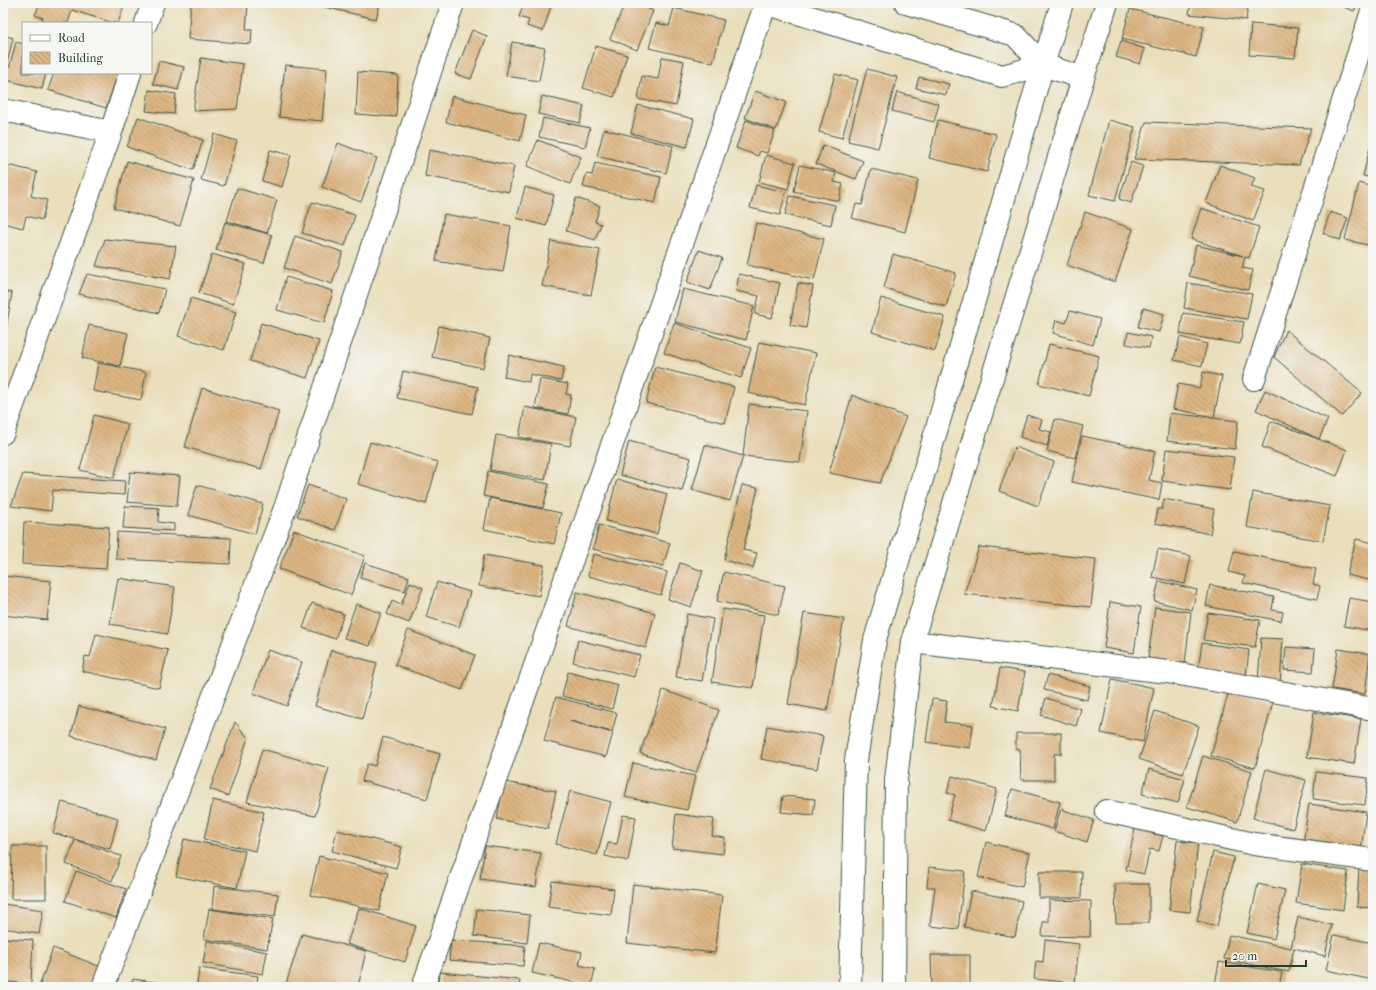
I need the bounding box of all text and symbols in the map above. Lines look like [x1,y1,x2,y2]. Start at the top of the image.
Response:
legend [22,22,152,74]
text: Road [58,31,85,45]
text: Building [58,51,103,65]
scale bar [1226,942,1306,968]
text: 20 m [1232,949,1257,963]

